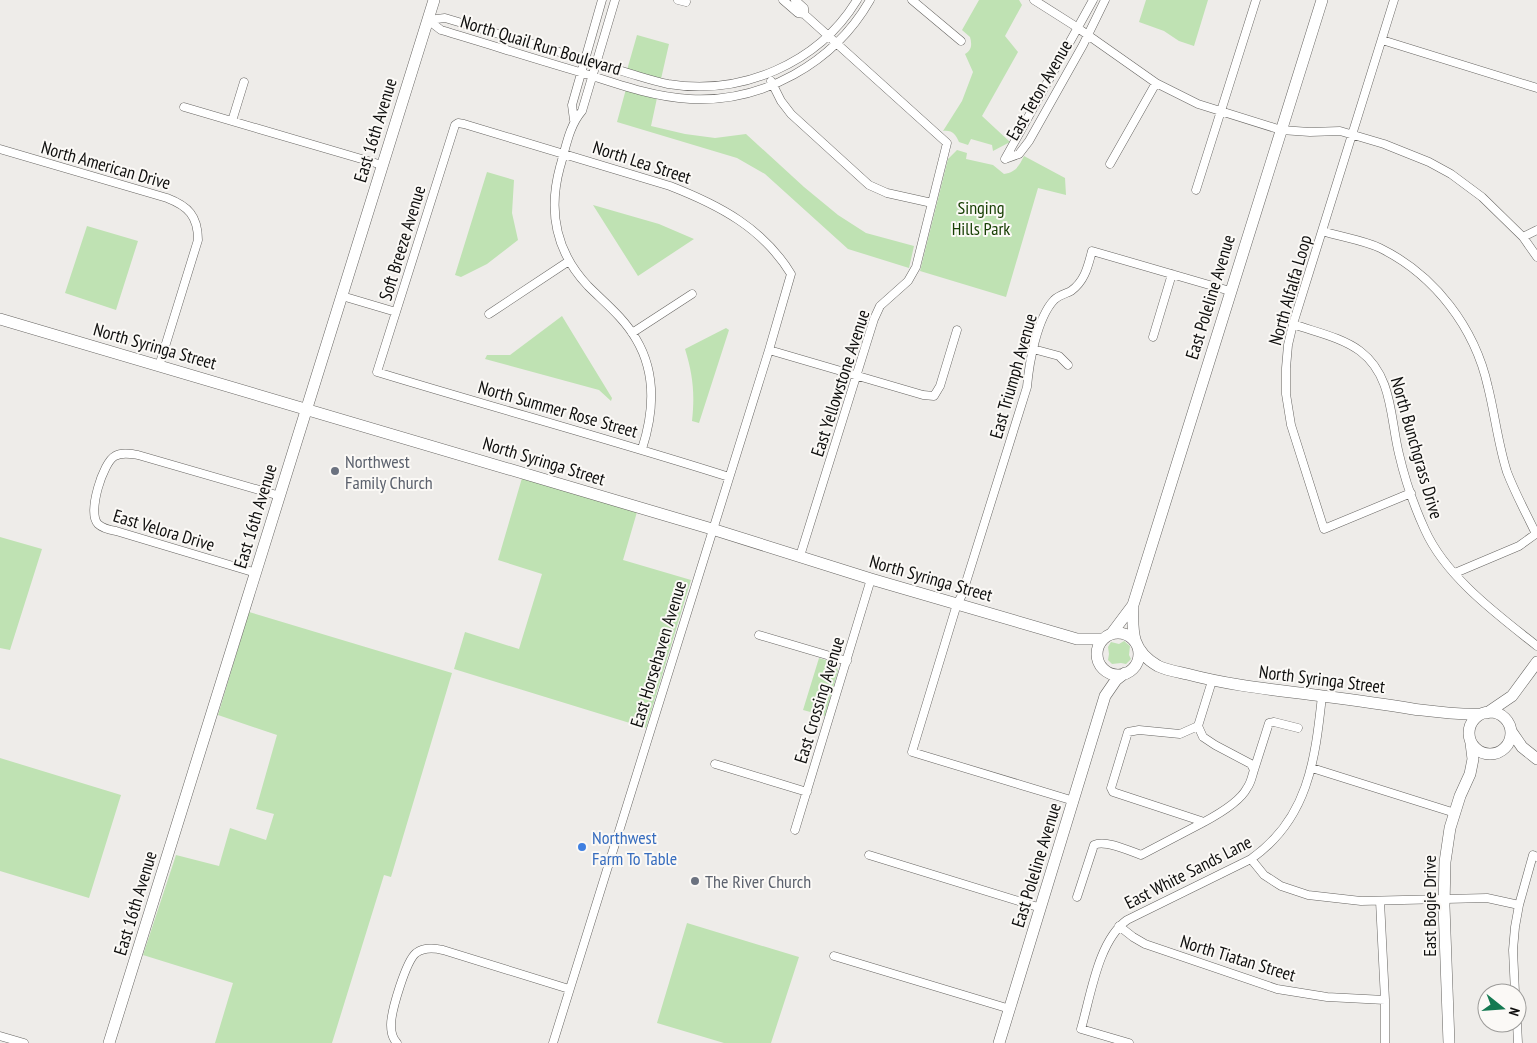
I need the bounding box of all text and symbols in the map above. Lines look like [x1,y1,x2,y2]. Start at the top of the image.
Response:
street label: North Quail Run Boulevard [458,10,624,80]
street label: East Teton Avenue [1001,36,1077,144]
street label: East 16th Avenue [348,75,402,185]
street label: North Lea Street [590,135,694,189]
street label: North American Drive [39,136,173,194]
street label: Soft Breeze Avenue [374,183,430,303]
park label: Singing Hills Park [952,196,1010,240]
street label: East Poleline Avenue [1180,232,1240,362]
street label: North Alfalfa Loop [1263,232,1317,348]
street label: East Yellowstone Avenue [805,307,875,459]
street label: East Triumph Avenue [984,311,1042,441]
street label: North Syringa Street [91,317,219,375]
street label: North Bunchgrass Drive [1386,374,1448,522]
street label: North Summer Rose Street [476,375,640,443]
street label: North Syringa Street [480,431,608,491]
place label: Northwest Family Church [345,450,433,494]
street label: East 16th Avenue [228,461,282,571]
marker: Northwest Family Church [329,465,341,477]
street label: East Velora Drive [110,504,218,556]
street label: North Syringa Street [867,549,995,607]
street label: East Horsehaven Avenue [625,578,691,730]
street label: East Crossing Avenue [789,634,849,766]
street label: North Syringa Street [1258,660,1386,698]
street label: East Poleline Avenue [1006,800,1066,930]
place label: Northwest Farm To Table [592,826,677,870]
street label: East White Sands Lane [1121,830,1255,914]
marker: Northwest Farm To Table [576,841,588,853]
street label: East 16th Avenue [108,848,162,958]
street label: East Bogie Drive [1418,855,1441,957]
place label: The River Church [705,870,811,893]
marker: The River Church [689,875,701,887]
street label: North Tiatan Street [1178,930,1298,986]
north arrow [1477,983,1527,1033]
text: N [1505,1006,1524,1018]

